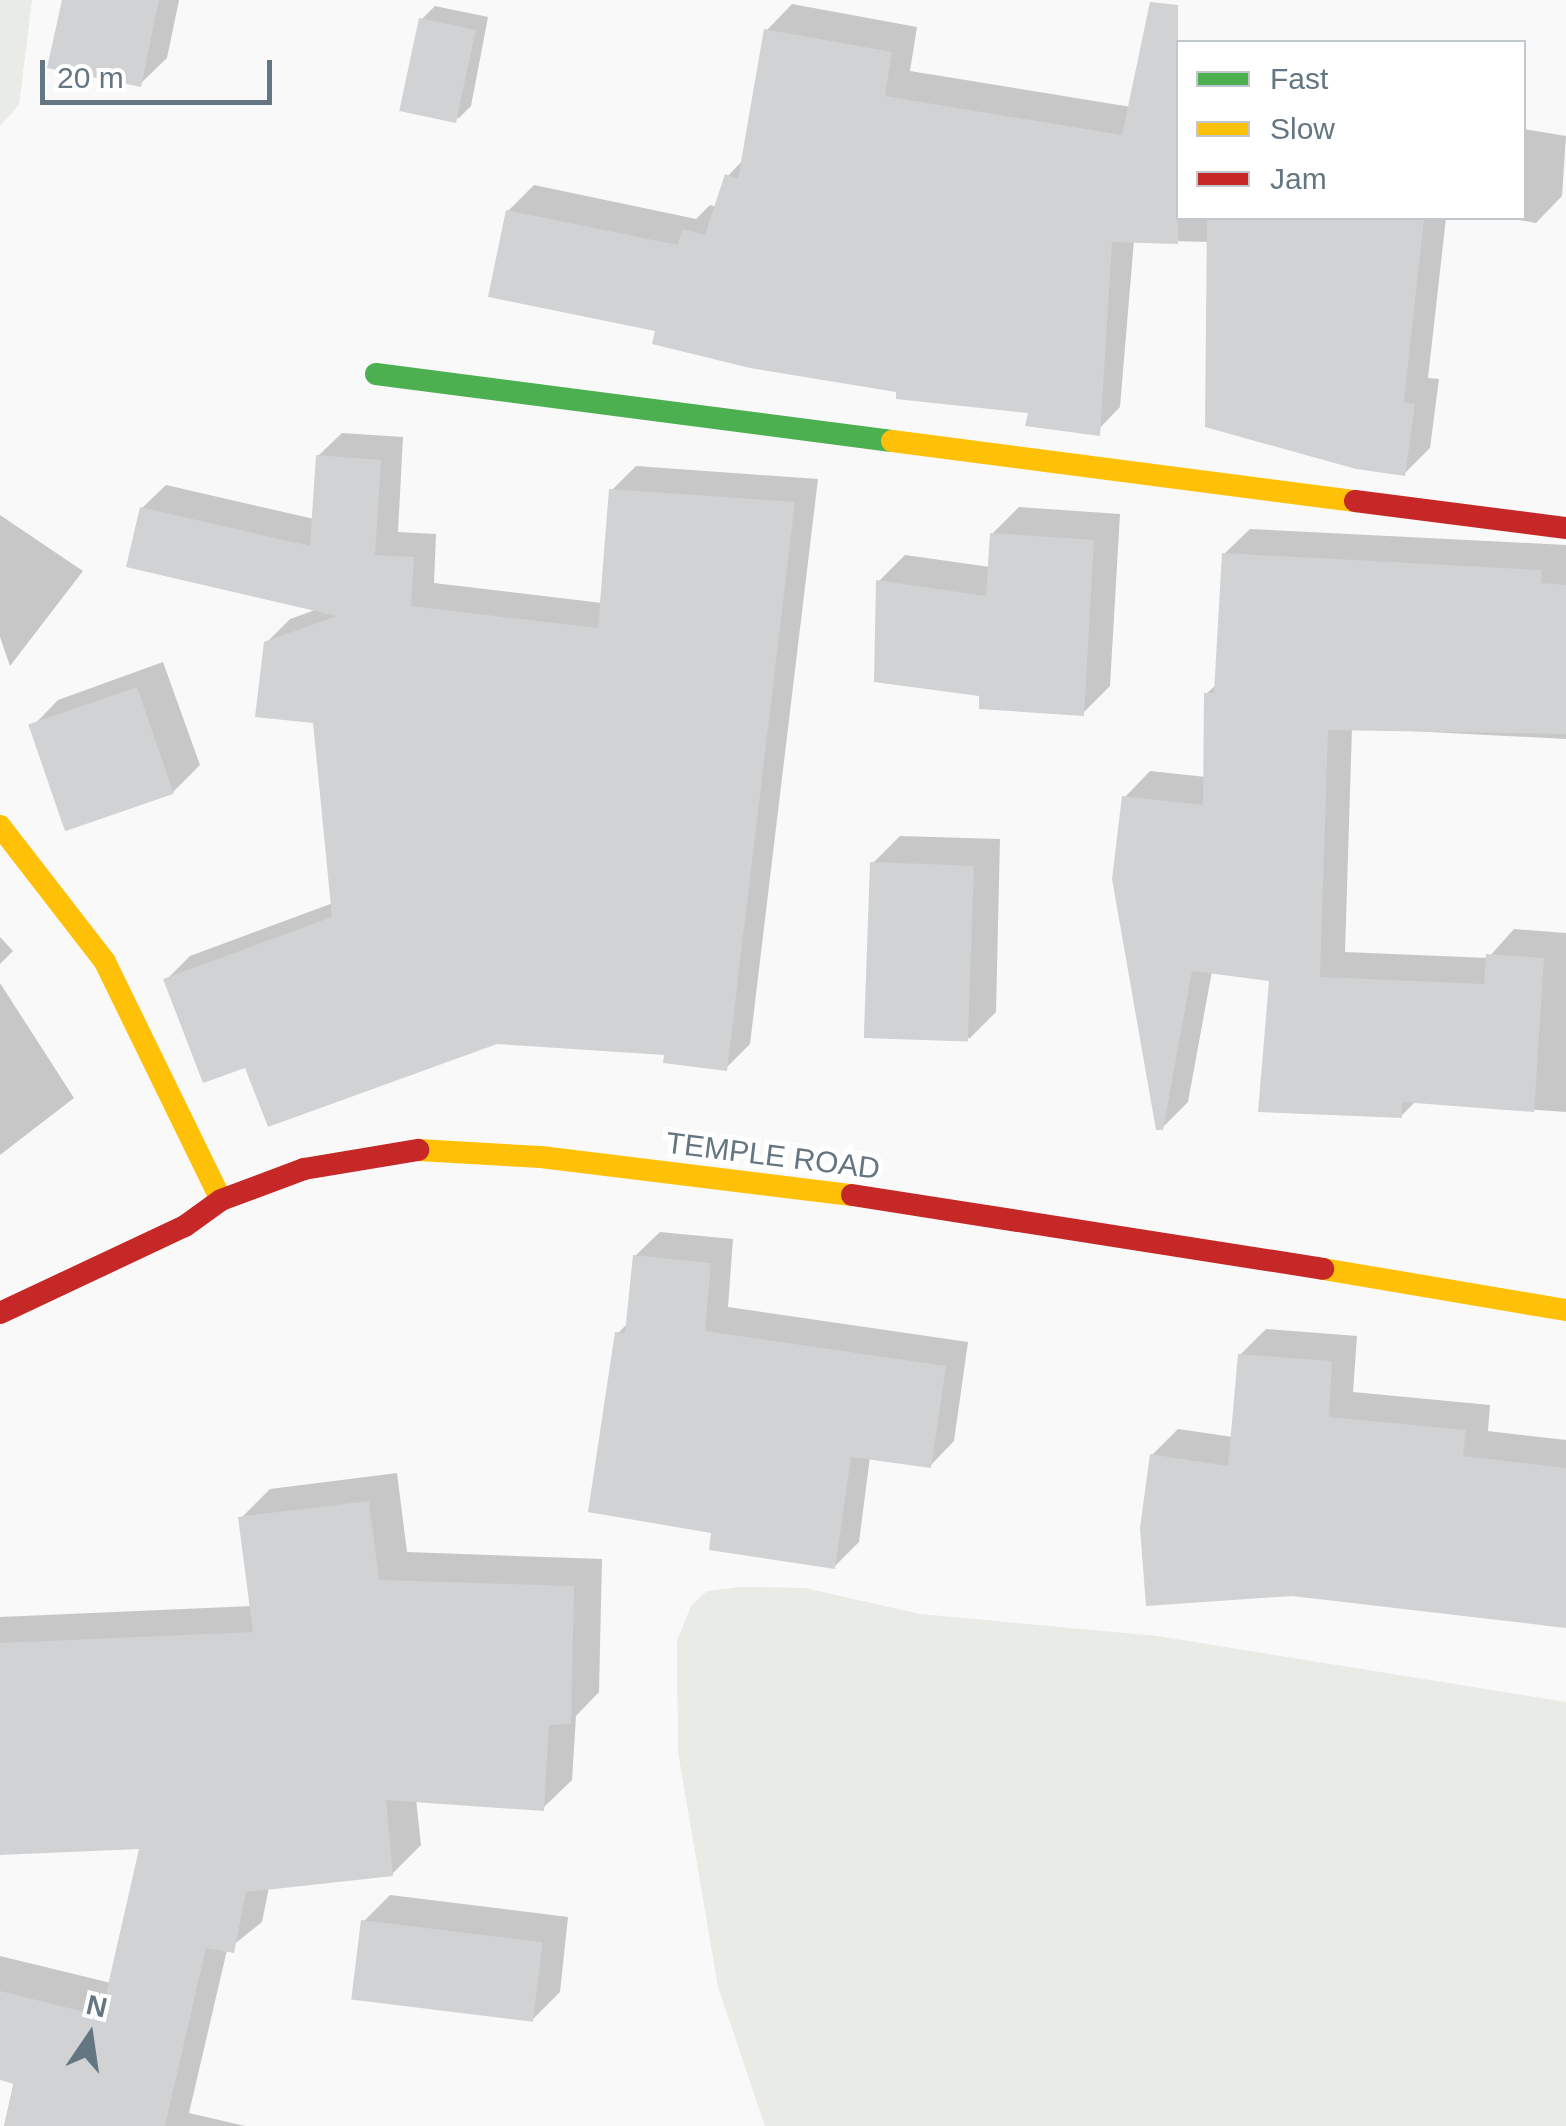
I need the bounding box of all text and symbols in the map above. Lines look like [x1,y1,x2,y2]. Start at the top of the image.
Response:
scale bar [45,40,278,102]
legend [1176,40,1526,220]
text: 20 m [57,61,124,94]
text: Fast [1270,62,1328,95]
text: Slow [1270,112,1335,145]
text: Jam [1270,162,1327,195]
street label: TEMPLE ROAD [664,1125,882,1187]
north arrow [40,1986,140,2086]
text: N [84,1989,110,2024]

